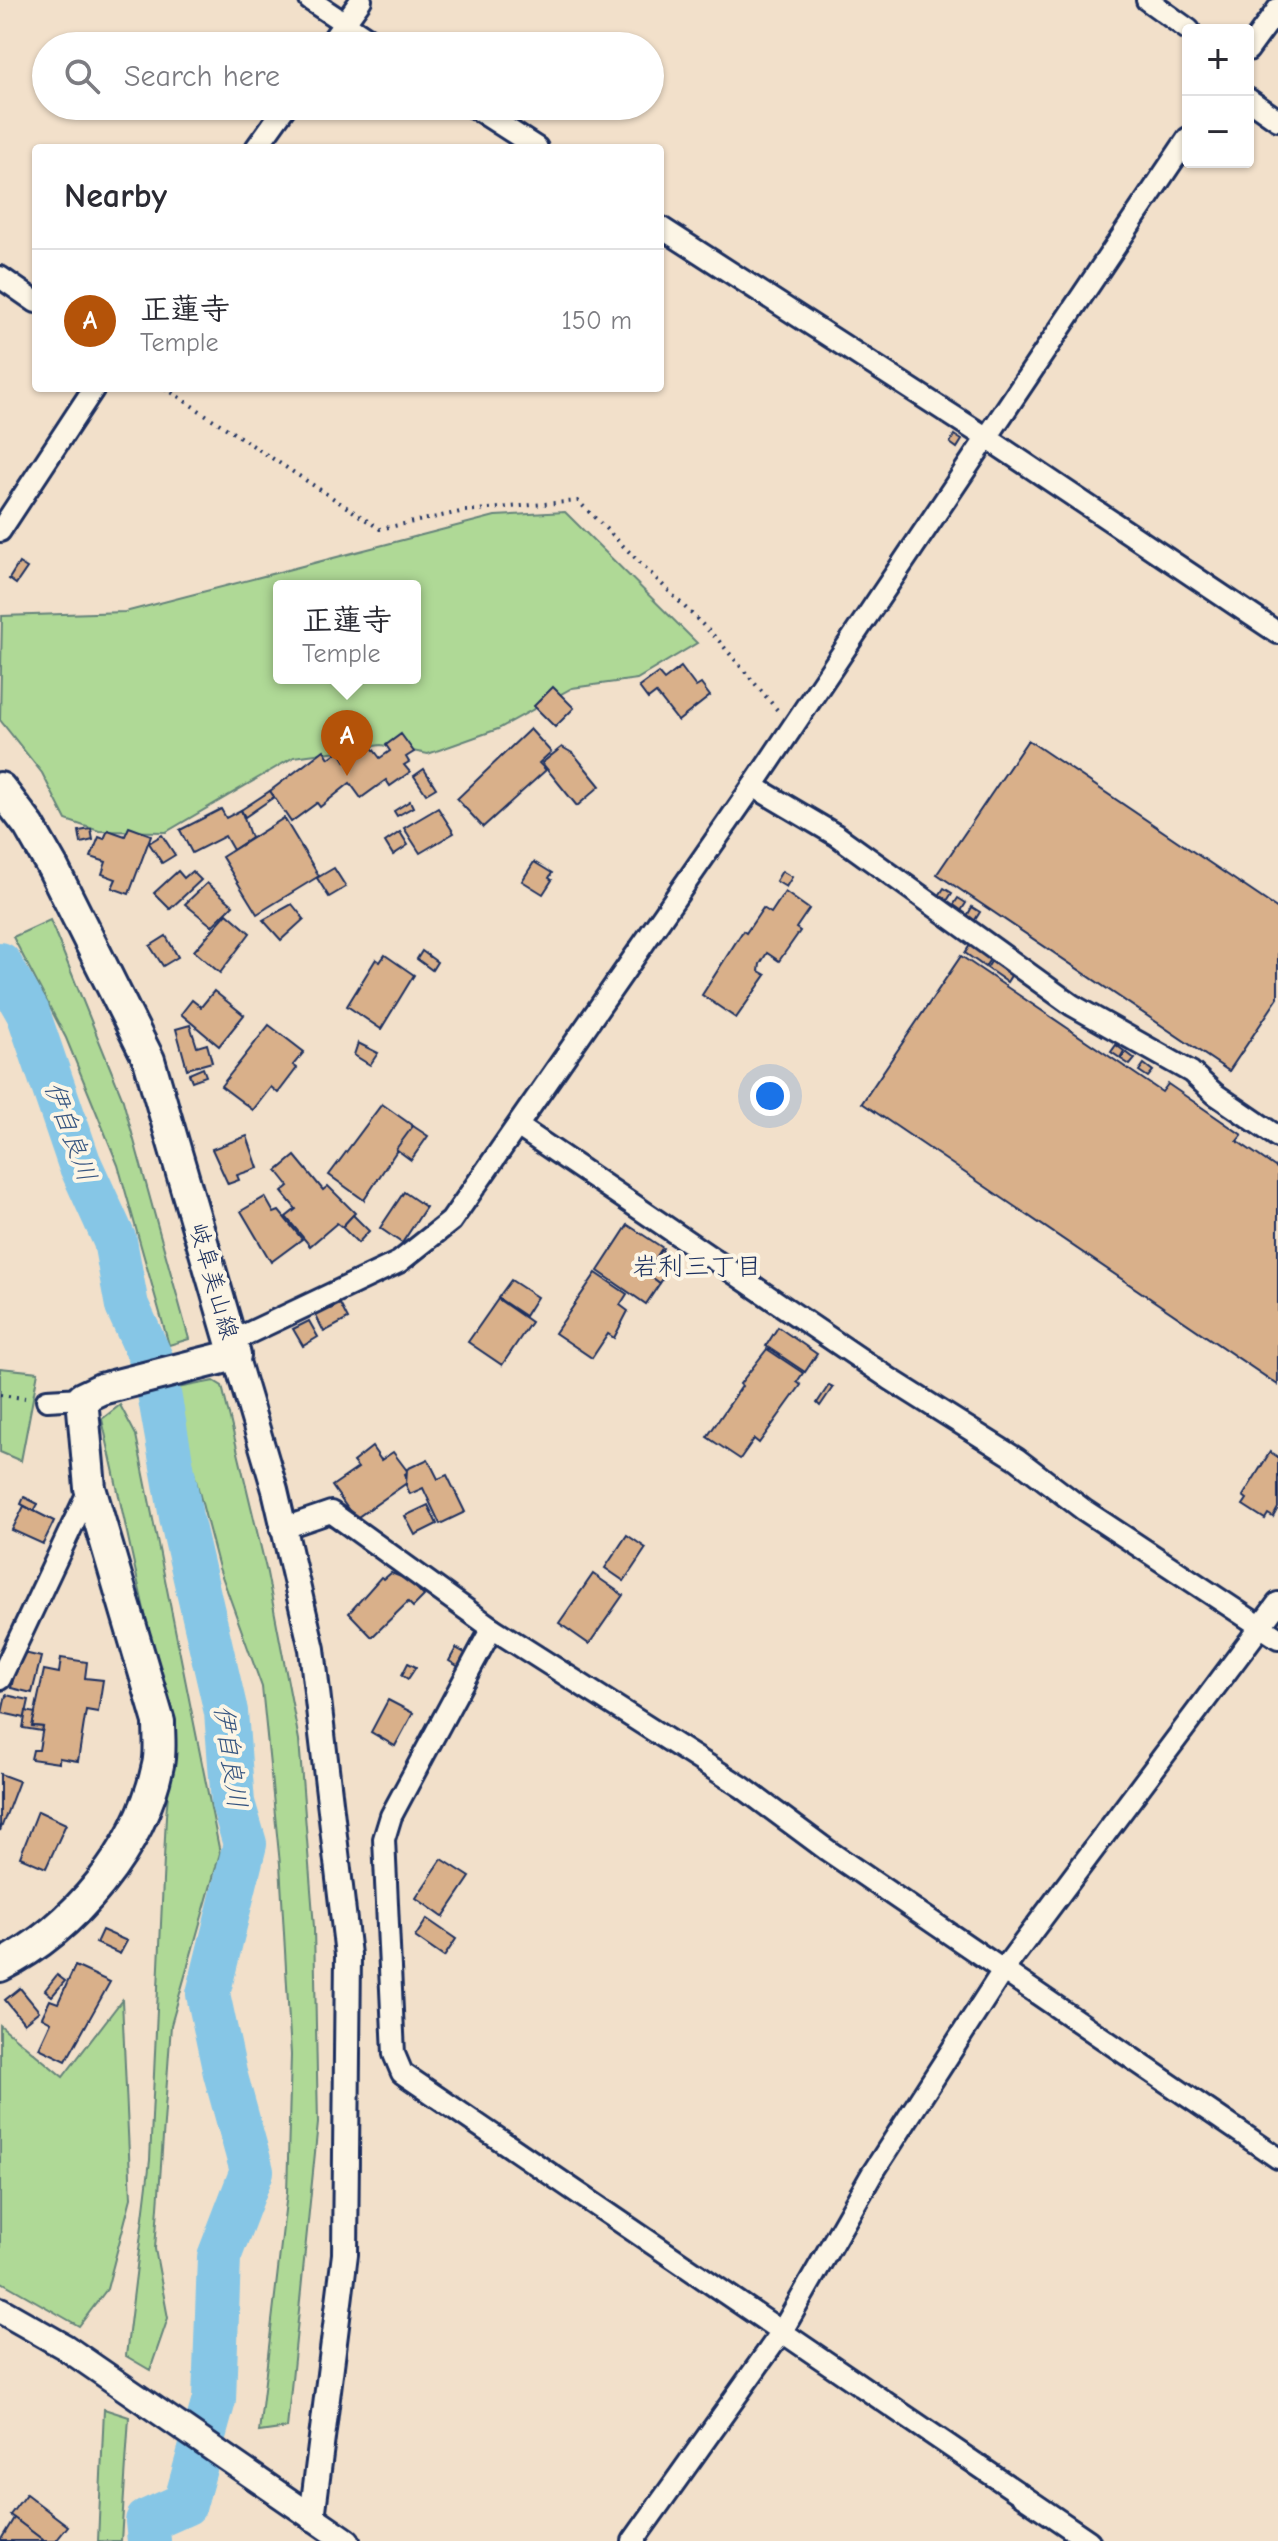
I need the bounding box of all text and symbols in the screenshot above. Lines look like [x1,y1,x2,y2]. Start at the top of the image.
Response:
map controls [1182,24,1254,168]
button: + [1182,24,1254,96]
search box [32,32,664,120]
icon: search [60,54,104,98]
text: Search here [124,59,280,94]
button: − [1182,96,1254,168]
text: Nearby [64,176,167,216]
text: 正蓮寺 [140,292,230,327]
text: A [83,306,97,336]
text: 150 m [562,306,632,336]
text: Temple [140,328,219,358]
popup [273,580,421,684]
text: 正蓮寺 [302,603,392,638]
text: Temple [302,639,381,669]
pin: A [321,710,373,776]
your location [750,1076,790,1116]
water label: 伊自良川 [38,1078,102,1186]
street label: 岐阜美山線 [184,1219,244,1343]
district label: 岩利三丁目 [632,1252,762,1282]
water label: 伊自良川 [208,1703,252,1811]

